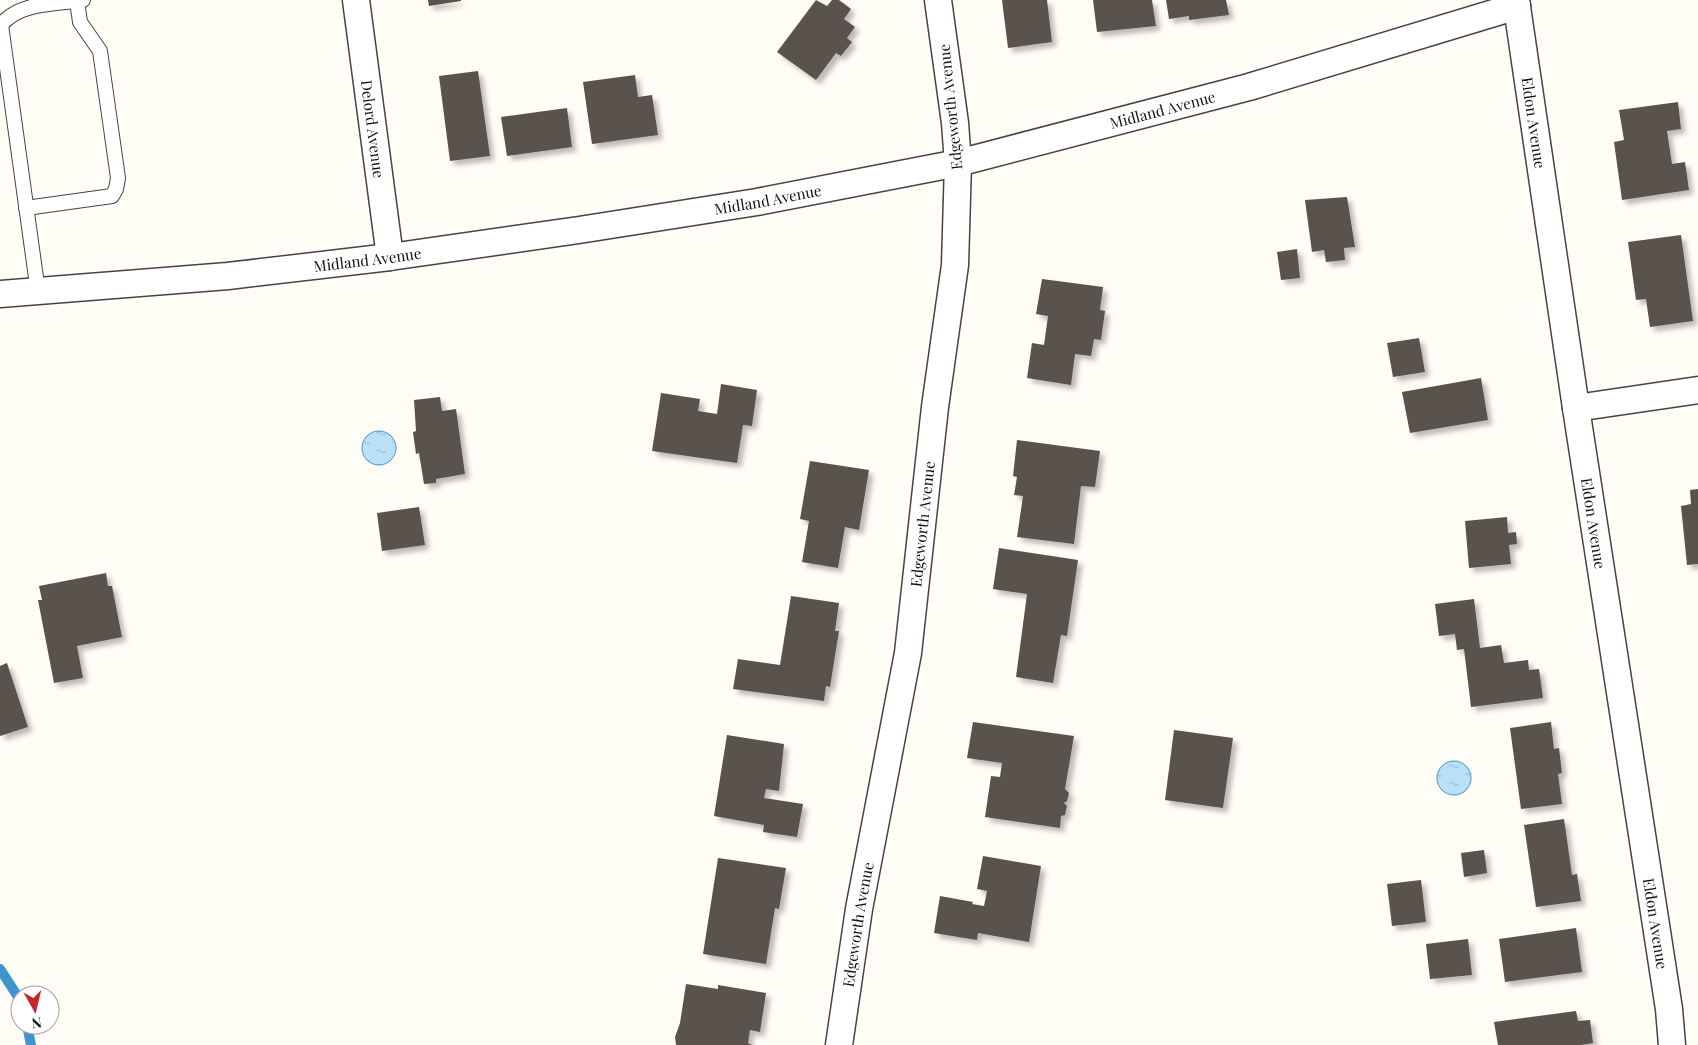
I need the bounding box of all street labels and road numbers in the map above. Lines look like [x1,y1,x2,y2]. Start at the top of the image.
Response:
street label: Edgeworth Avenue [933,43,967,171]
street label: Eldon Avenue [1517,76,1551,170]
street label: Delord Avenue [357,79,389,179]
street label: Midland Avenue [1107,86,1217,133]
street label: Midland Avenue [713,180,823,219]
street label: Midland Avenue [312,243,422,276]
street label: Edgeworth Avenue [905,460,939,588]
street label: Eldon Avenue [1577,476,1611,570]
street label: Edgeworth Avenue [838,860,878,988]
street label: Eldon Avenue [1639,877,1673,970]

